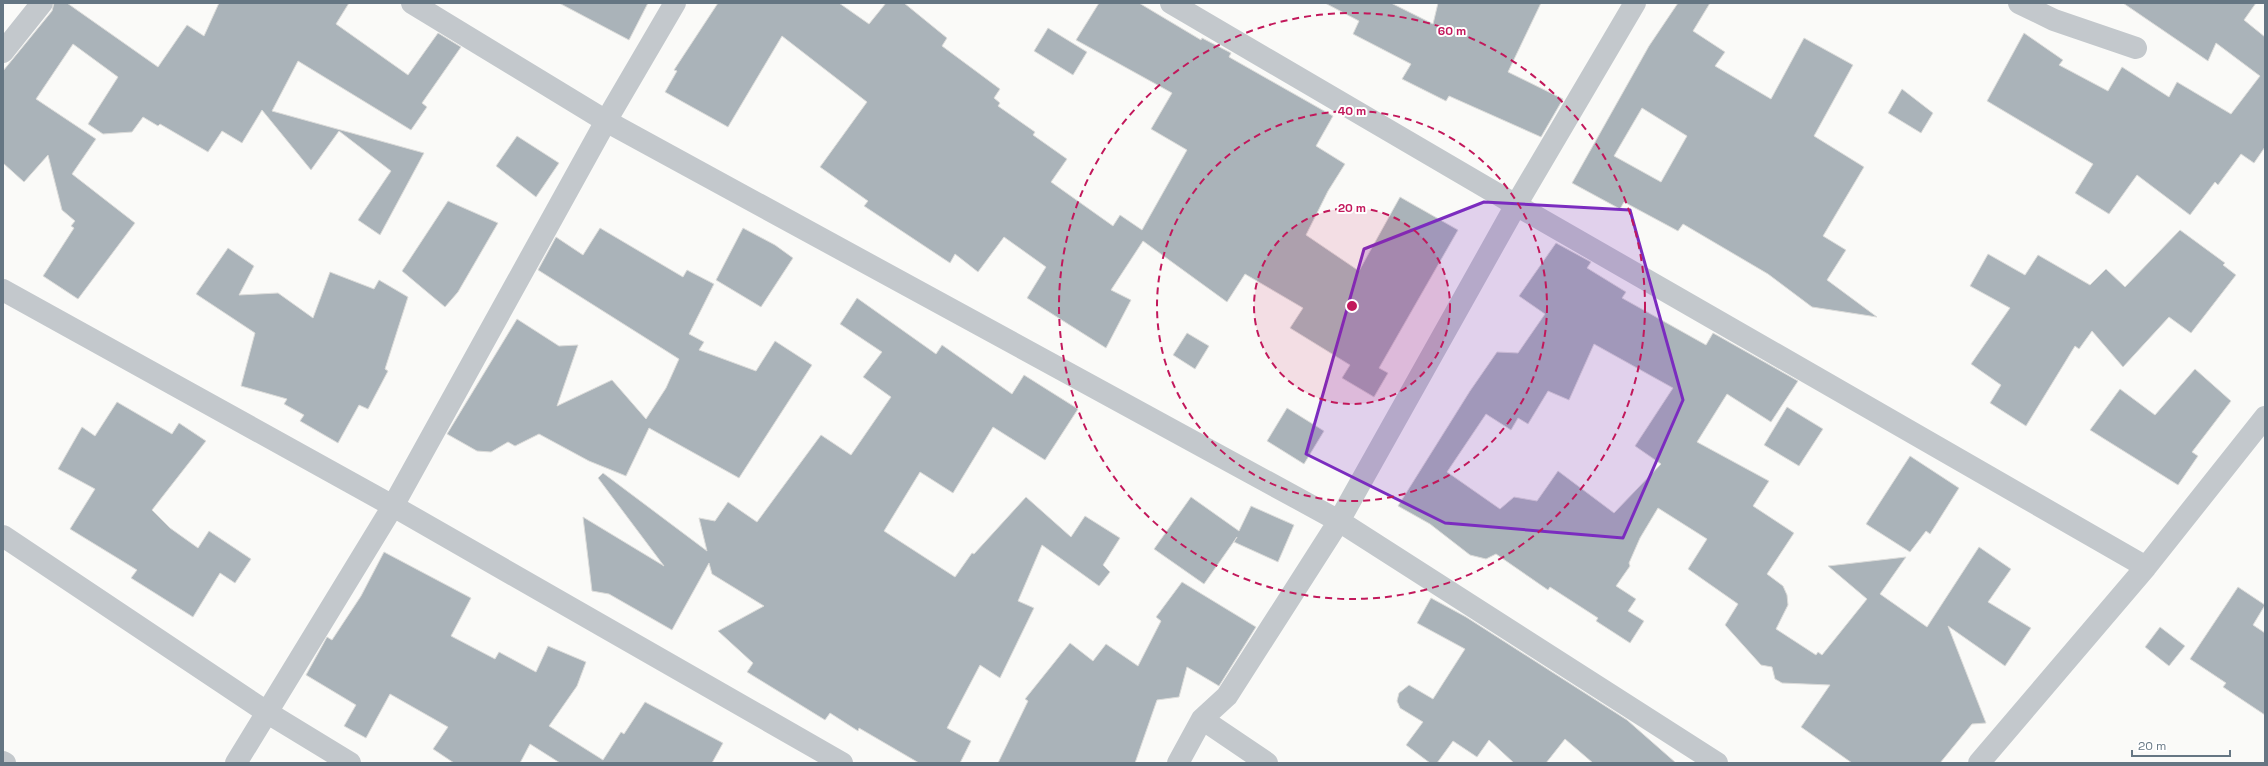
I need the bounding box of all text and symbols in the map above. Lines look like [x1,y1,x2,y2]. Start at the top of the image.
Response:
text: 60 m [1438,23,1466,39]
text: 40 m [1338,103,1366,119]
text: 20 m [1338,200,1366,216]
centre of rings [1345,299,1359,313]
scale bar [2132,732,2230,758]
text: 20 m [2138,738,2166,754]

